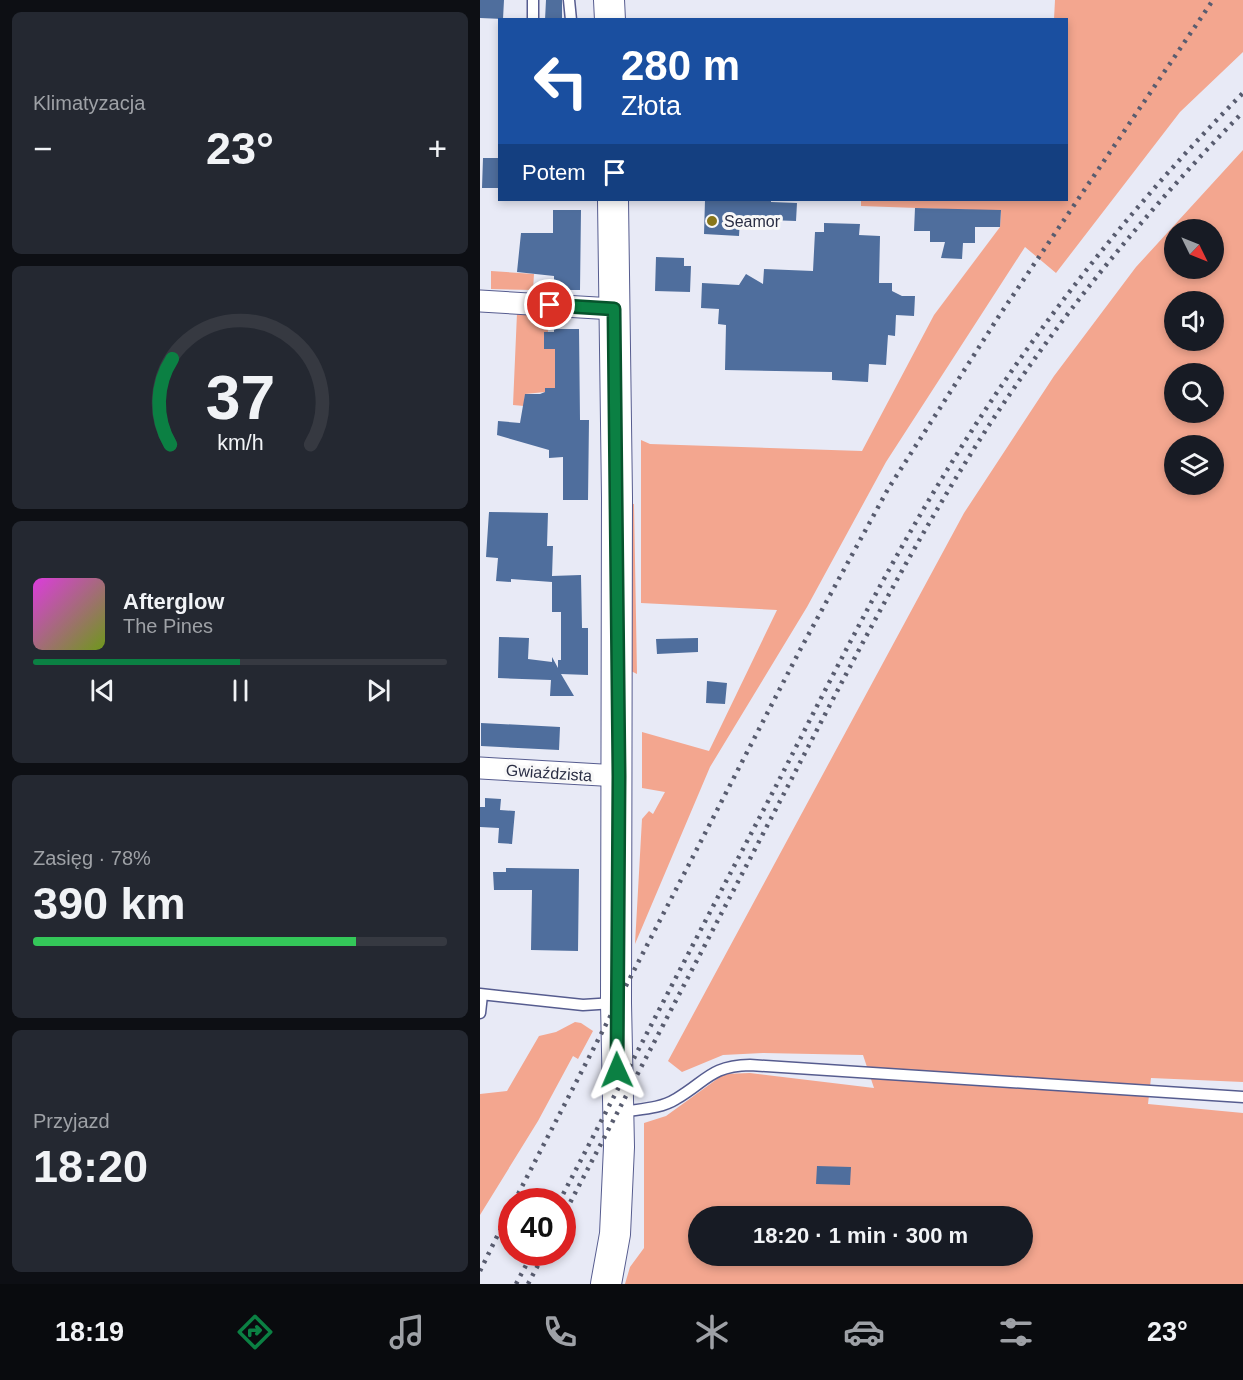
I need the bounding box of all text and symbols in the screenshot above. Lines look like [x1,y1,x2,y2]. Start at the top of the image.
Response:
icon: left [522,42,600,120]
text: 280 m [621,42,740,89]
text: Złota [621,91,681,121]
text: Klimatyzacja [33,92,145,114]
text: 23° [206,123,274,174]
text: − [33,130,52,167]
text: + [428,130,447,167]
icon: arrive [598,156,631,189]
text: Potem [522,160,586,185]
place label: Seamor [724,213,781,230]
marker: Seamor [705,214,719,228]
north arrow [1164,219,1224,279]
map controls [1164,219,1224,495]
pin [524,279,575,330]
icon: arrive [533,288,566,321]
button: sound [1164,291,1224,351]
text: 37 [205,363,275,432]
button: search [1164,363,1224,423]
text: km/h [217,431,263,455]
button: layers [1164,435,1224,495]
text: Afterglow [123,589,224,614]
text: The Pines [123,615,213,637]
icon: previous [86,674,119,707]
icon: pause [224,674,257,707]
icon: next [362,674,395,707]
street label: Gwiaździsta [505,762,593,784]
text: Zasięg · 78% [33,847,151,869]
text: 390 km [33,878,186,929]
position arrow [585,1038,649,1102]
text: Przyjazd [33,1110,110,1132]
text: 18:20 [33,1141,148,1192]
speed limit sign: 40 [498,1188,576,1266]
text: 18:20 · 1 min · 300 m [753,1223,968,1248]
icon: directions [234,1311,276,1353]
icon: music [386,1311,428,1353]
icon: phone [539,1311,581,1353]
icon: climate [691,1311,733,1353]
icon: car [843,1311,885,1353]
icon: filters [995,1311,1037,1353]
text: 18:19 [55,1317,124,1347]
text: 23° [1147,1317,1188,1347]

